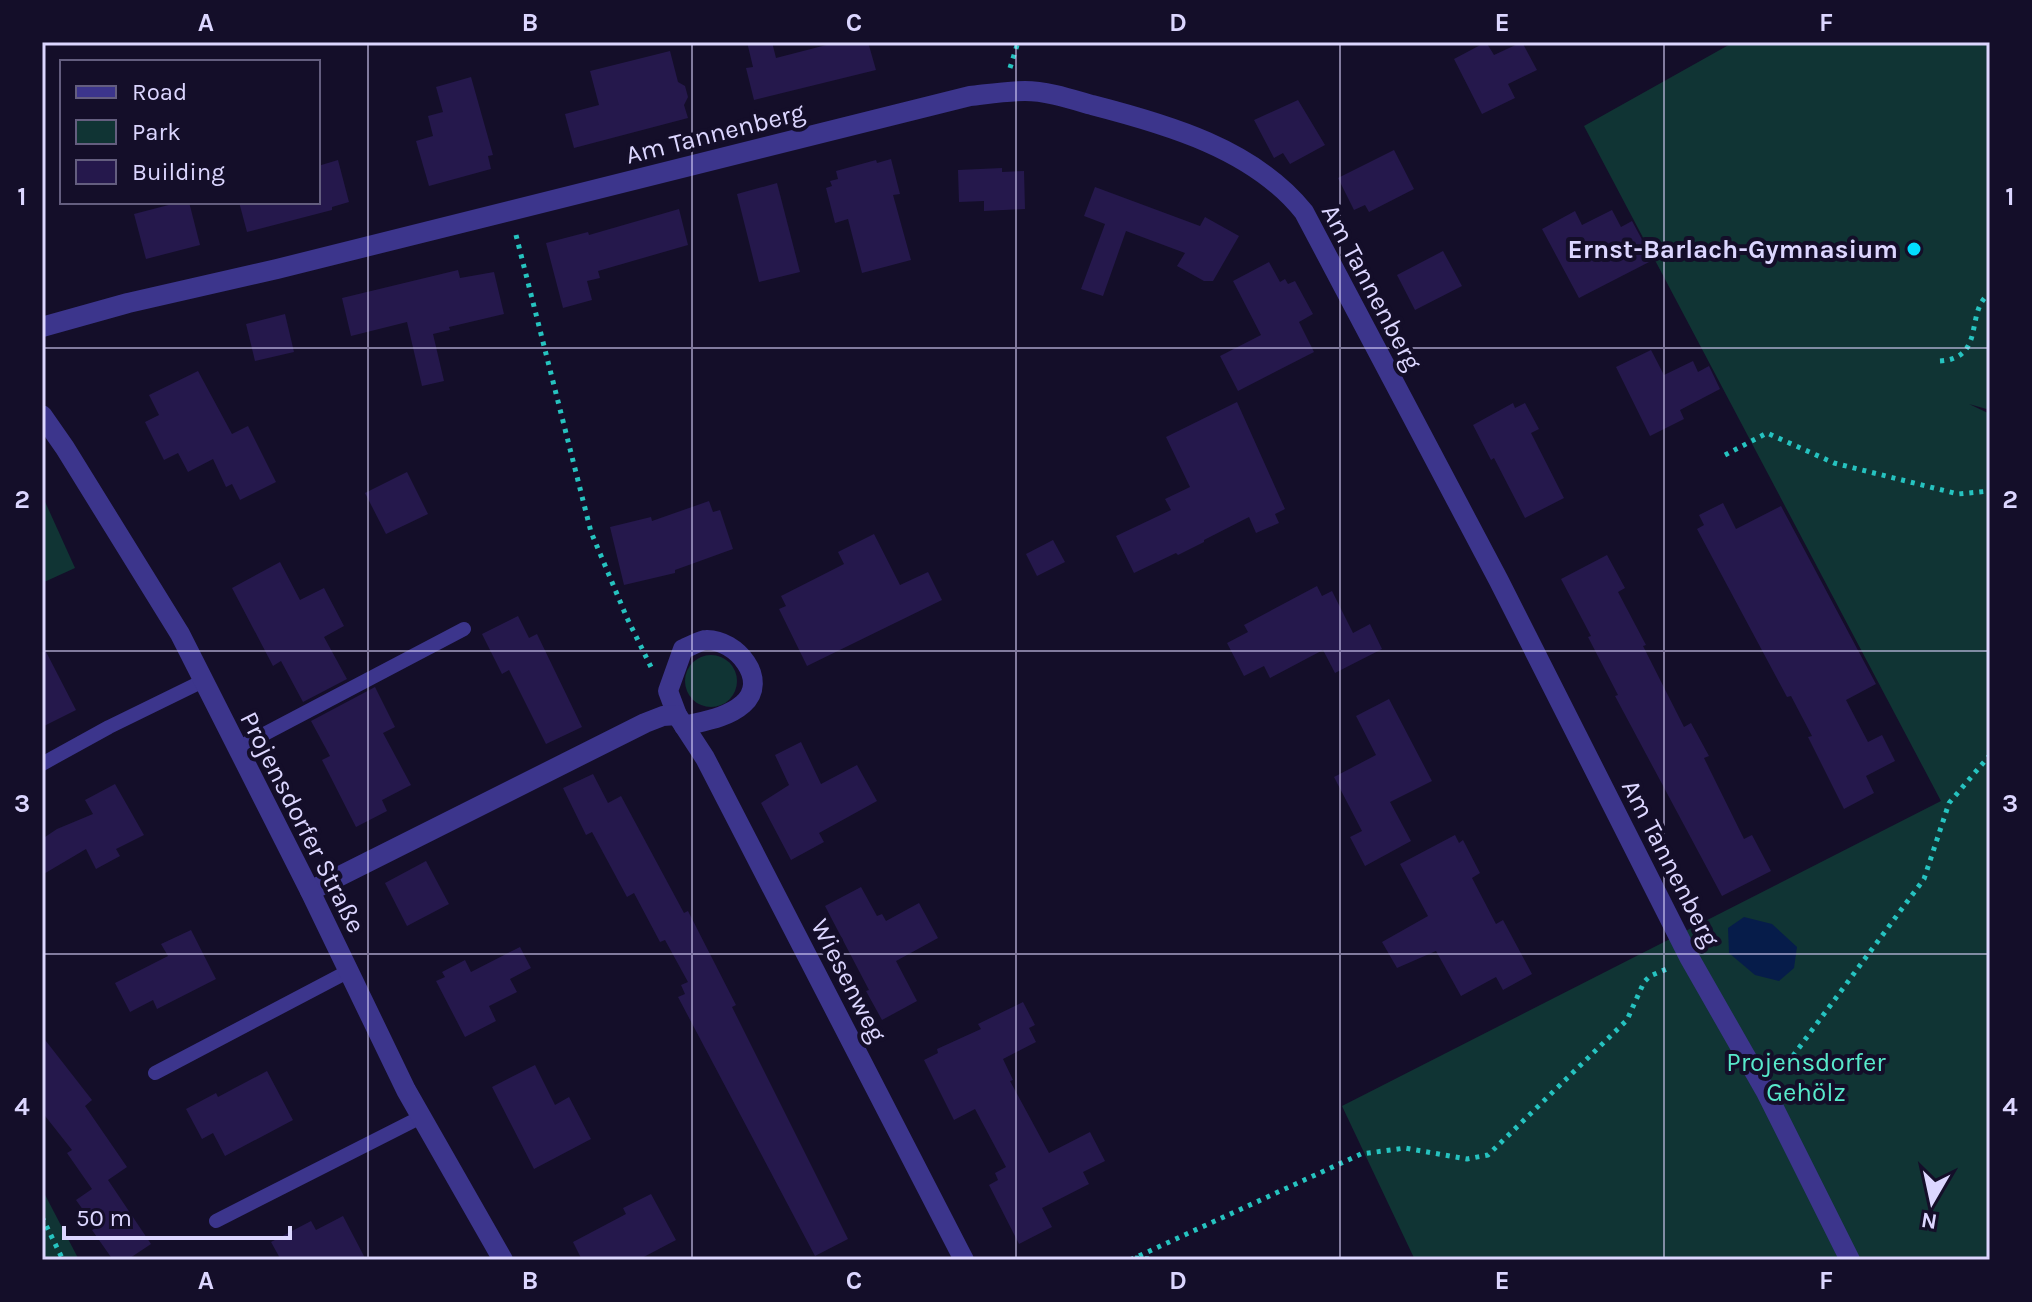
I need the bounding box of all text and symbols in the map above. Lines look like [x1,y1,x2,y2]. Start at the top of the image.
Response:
text: A [198,7,214,38]
text: B [522,7,538,38]
text: C [846,7,862,38]
text: D [1169,7,1187,38]
text: E [1494,7,1510,38]
text: F [1819,7,1833,38]
legend [60,60,320,204]
text: Road [132,78,187,106]
street label: Am Tannenberg [622,96,808,171]
text: Park [132,118,181,146]
text: Building [132,158,225,186]
text: 1 [17,181,27,212]
text: 1 [2005,181,2015,212]
street label: Am Tannenberg [1315,199,1428,376]
place label: Ernst-Barlach-Gymnasium [1568,234,1898,265]
marker: Ernst-Barlach-Gymnasium [1905,240,1923,258]
text: 2 [14,484,30,515]
text: 2 [2002,484,2018,515]
street label: Projensdorfer Straße [233,706,372,938]
street label: Am Tannenberg [1615,775,1726,952]
text: 3 [14,788,30,819]
text: 3 [2002,788,2018,819]
street label: Wiesenweg [804,914,893,1047]
park label: Projensdorfer Gehölz [1726,1047,1886,1108]
text: 4 [14,1091,30,1122]
text: 4 [2002,1091,2018,1122]
north arrow [1892,1162,1972,1242]
scale bar [64,1190,290,1240]
text: 50 m [76,1204,132,1232]
text: N [1919,1207,1939,1235]
text: A [198,1265,214,1296]
text: B [522,1265,538,1296]
text: C [846,1265,862,1296]
text: D [1169,1265,1187,1296]
text: E [1494,1265,1510,1296]
text: F [1819,1265,1833,1296]

